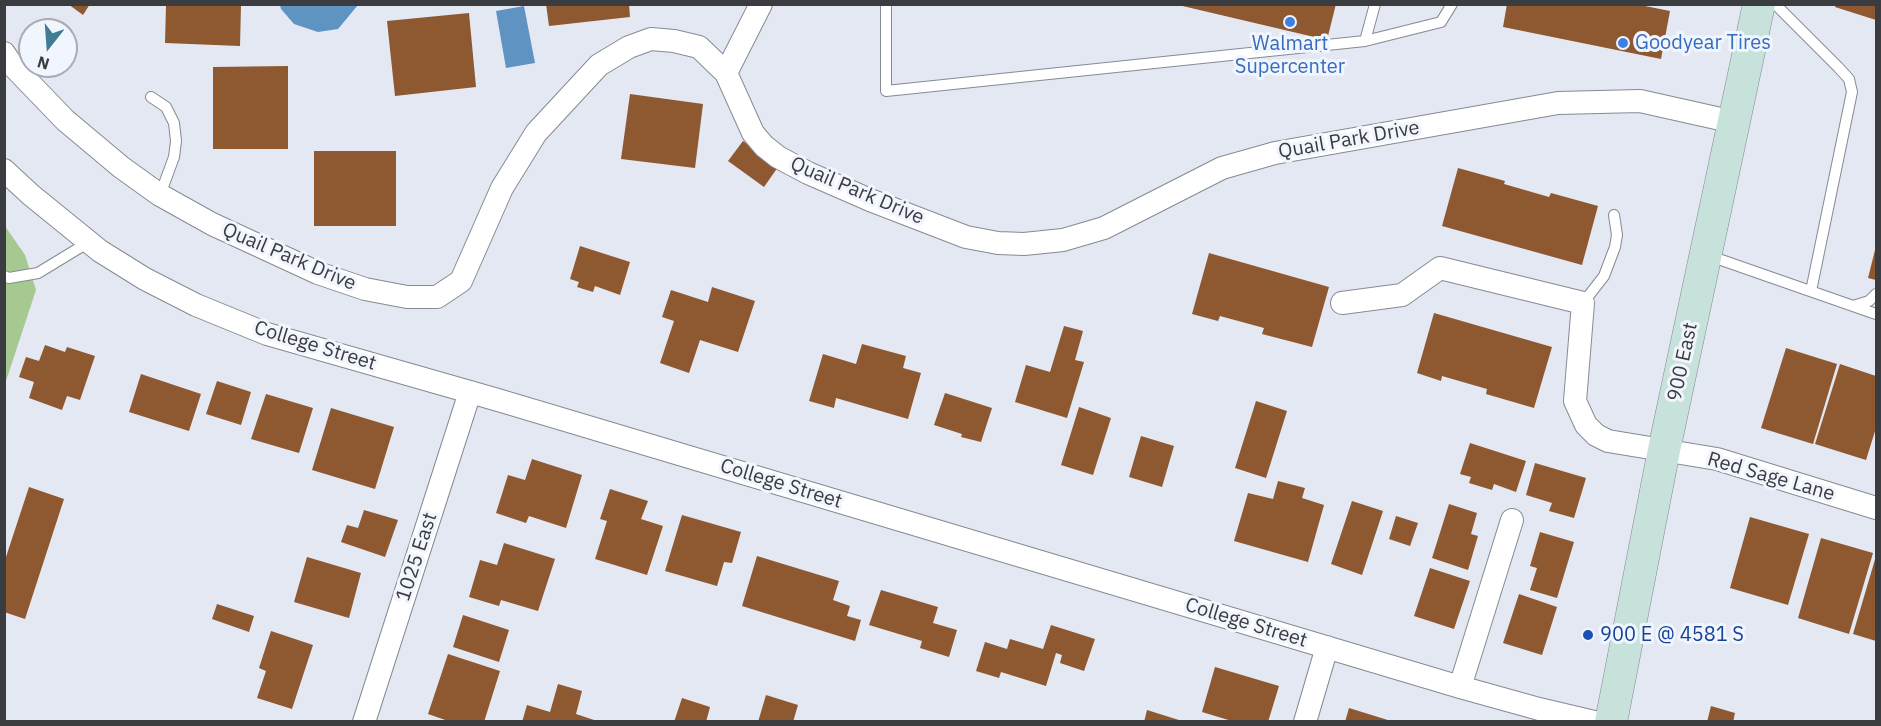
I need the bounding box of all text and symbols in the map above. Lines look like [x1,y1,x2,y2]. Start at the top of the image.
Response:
marker: Walmart Supercenter [1283,15,1297,29]
north arrow [18,18,78,78]
place label: Goodyear Tires [1635,31,1771,55]
place label: Walmart Supercenter [1235,32,1345,79]
marker: Goodyear Tires [1616,36,1630,50]
text: N [35,52,52,75]
street label: Quail Park Drive [1277,116,1421,164]
street label: Quail Park Drive [787,152,927,230]
street label: Quail Park Drive [219,218,359,296]
street label: College Street [251,316,379,376]
street label: 900 East [1663,321,1703,403]
street label: Red Sage Lane [1705,447,1837,507]
street label: College Street [717,454,845,514]
street label: 1025 East [391,510,443,604]
street label: College Street [1182,593,1310,653]
place label: 900 E @ 4581 S [1600,623,1744,647]
marker: 900 E @ 4581 S [1581,628,1595,642]

